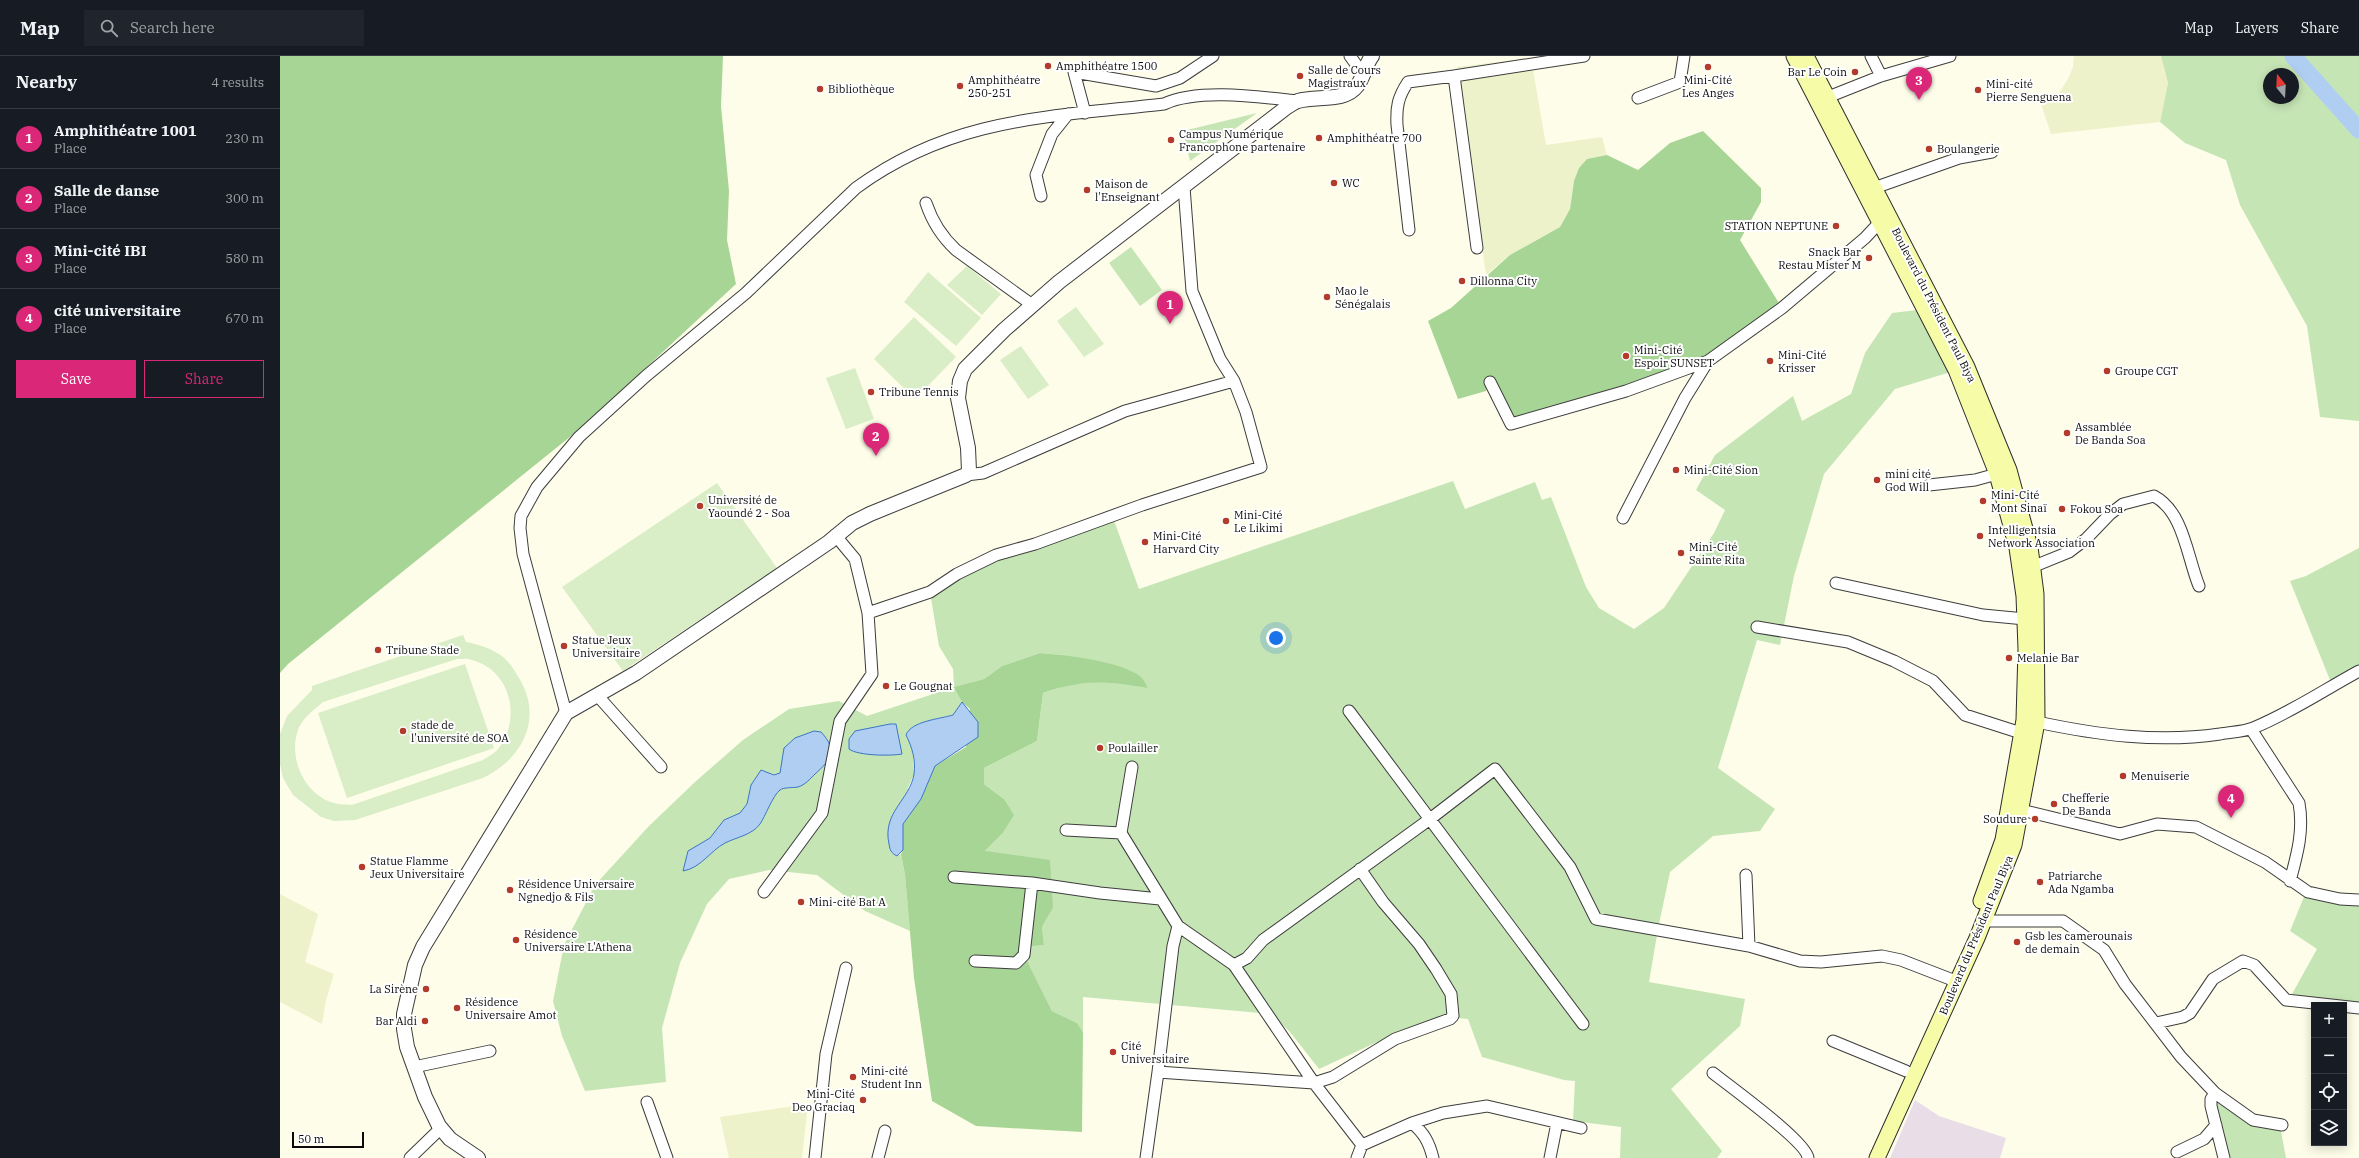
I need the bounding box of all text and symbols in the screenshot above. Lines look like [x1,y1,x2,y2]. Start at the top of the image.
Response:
search box [84,10,364,46]
text: Map [20,16,60,40]
icon: search [98,17,120,39]
text: Search here [130,18,214,37]
text: Map [2185,19,2213,37]
text: Layers [2235,19,2279,37]
text: Share [2301,19,2339,37]
place label: Amphithéatre 1500 [1056,59,1158,73]
marker: Amphithéatre 1500 [1043,61,1053,71]
marker: Mini-Cité Les Anges [1703,62,1713,72]
place label: Salle de Cours Magistraux [1308,63,1381,90]
place label: Bar Le Coin [1787,65,1847,79]
marker: Bar Le Coin [1850,67,1860,77]
pin: 3 [1906,67,1932,100]
north arrow [2263,68,2299,104]
text: Nearby [16,71,77,93]
marker: Salle de Cours Magistraux [1295,71,1305,81]
place label: Amphithéatre 250-251 [968,73,1041,100]
place label: Mini-Cité Les Anges [1682,73,1734,100]
text: 4 results [211,74,264,91]
place label: Mini-cité Pierre Senguena [1986,77,2072,104]
marker: Amphithéatre 250-251 [955,81,965,91]
place label: Bibliothèque [828,82,895,96]
marker: Bibliothèque [815,84,825,94]
marker: Mini-cité Pierre Senguena [1973,85,1983,95]
text: Amphithéatre 1001 [54,121,197,140]
place label: Campus Numérique Francophone partenaire [1179,127,1306,154]
text: 1 [25,130,33,147]
text: 230 m [225,130,264,147]
place label: Amphithéatre 700 [1327,131,1422,145]
marker: Amphithéatre 700 [1314,133,1324,143]
marker: Campus Numérique Francophone partenaire [1166,135,1176,145]
text: Place [54,140,87,157]
place label: Boulangerie [1937,142,2000,156]
marker: Boulangerie [1924,144,1934,154]
place label: WC [1342,176,1360,190]
place label: Maison de l'Enseignant [1095,177,1160,204]
marker: WC [1329,178,1339,188]
text: Salle de danse [54,181,159,200]
marker: Maison de l'Enseignant [1082,185,1092,195]
text: 2 [25,190,33,207]
text: 300 m [225,190,264,207]
text: Place [54,200,87,217]
place label: STATION NEPTUNE [1725,219,1828,233]
marker: STATION NEPTUNE [1831,221,1841,231]
street label: Boulevard du Président Paul Biya [1889,225,1979,385]
text: Mini-cité IBI [54,241,146,260]
place label: Snack Bar Restau Mister M [1778,245,1861,272]
text: 3 [25,250,33,267]
text: 580 m [225,250,264,267]
marker: Snack Bar Restau Mister M [1864,253,1874,263]
text: Place [54,260,87,277]
place label: Dillonna City [1470,274,1537,288]
marker: Dillonna City [1457,276,1467,286]
place label: Mao le Sénégalais [1335,284,1390,311]
pin: 1 [1157,291,1183,324]
marker: Mao le Sénégalais [1322,292,1332,302]
text: cité universitaire [54,301,181,320]
text: 4 [25,310,33,327]
text: 670 m [225,310,264,327]
text: Place [54,320,87,337]
place label: Mini-Cité Espoir SUNSET [1634,343,1714,370]
place label: Mini-Cité Krisser [1778,348,1827,375]
marker: Mini-Cité Espoir SUNSET [1621,351,1631,361]
marker: Mini-Cité Krisser [1765,356,1775,366]
button: Save [16,360,136,398]
button: Share [144,360,264,398]
place label: Groupe CGT [2115,364,2178,378]
marker: Groupe CGT [2102,366,2112,376]
place label: Tribune Tennis [879,385,959,399]
marker: Tribune Tennis [866,387,876,397]
place label: Assamblée De Banda Soa [2075,420,2146,447]
pin: 2 [863,423,889,456]
marker: Assamblée De Banda Soa [2062,428,2072,438]
place label: Mini-Cité Sion [1684,463,1758,477]
marker: Mini-Cité Sion [1671,465,1681,475]
place label: mini cité God Will [1885,467,1931,494]
marker: mini cité God Will [1872,475,1882,485]
place label: Mini-Cité Mont Sinaï [1991,488,2047,515]
place label: Université de Yaoundé 2 - Soa [708,493,790,520]
marker: Mini-Cité Mont Sinaï [1978,496,1988,506]
marker: Université de Yaoundé 2 - Soa [695,501,705,511]
place label: Fokou Soa [2070,502,2123,516]
marker: Fokou Soa [2057,504,2067,514]
place label: Mini-Cité Le Likimi [1234,508,1283,535]
marker: Mini-Cité Le Likimi [1221,516,1231,526]
place label: Intelligentsia Network Association [1988,523,2095,550]
place label: Mini-Cité Harvard City [1153,529,1219,556]
marker: Intelligentsia Network Association [1975,531,1985,541]
marker: Mini-Cité Harvard City [1140,537,1150,547]
place label: Mini-Cité Sainte Rita [1689,540,1745,567]
marker: Mini-Cité Sainte Rita [1676,548,1686,558]
your location [1266,628,1286,648]
place label: Statue Jeux Universitaire [572,633,640,660]
marker: Statue Jeux Universitaire [559,641,569,651]
place label: Tribune Stade [386,643,459,657]
marker: Tribune Stade [373,645,383,655]
place label: Melanie Bar [2017,651,2079,665]
marker: Melanie Bar [2004,653,2014,663]
place label: Le Gougnat [894,679,953,693]
marker: Le Gougnat [881,681,891,691]
place label: stade de l'université de SOA [411,718,509,745]
marker: stade de l'université de SOA [398,726,408,736]
place label: Poulailler [1108,741,1158,755]
marker: Poulailler [1095,743,1105,753]
place label: Menuiserie [2131,769,2189,783]
marker: Menuiserie [2118,771,2128,781]
pin: 4 [2218,785,2244,818]
place label: Chefferie De Banda [2062,791,2111,818]
marker: Chefferie De Banda [2049,799,2059,809]
place label: Soudure [1983,812,2027,826]
marker: Soudure [2030,814,2040,824]
street label: Boulevard du Président Paul Biya [1936,853,2016,1017]
place label: Statue Flamme Jeux Universitaire [370,854,465,881]
marker: Statue Flamme Jeux Universitaire [357,862,367,872]
place label: Patriarche Ada Ngamba [2048,869,2114,896]
place label: Résidence Universaire Ngnedjo & Fils [518,877,634,904]
marker: Patriarche Ada Ngamba [2035,877,2045,887]
marker: Résidence Universaire Ngnedjo & Fils [505,885,515,895]
place label: Mini-cité Bat A [809,895,886,909]
marker: Mini-cité Bat A [796,897,806,907]
place label: Résidence Universaire L'Athena [524,927,632,954]
place label: Gsb les camerounais de demain [2025,929,2132,956]
marker: Résidence Universaire L'Athena [511,935,521,945]
marker: Gsb les camerounais de demain [2012,937,2022,947]
place label: La Sirène [369,982,418,996]
marker: La Sirène [421,984,431,994]
place label: Résidence Universaire Amot [465,995,557,1022]
map controls [2311,1002,2347,1146]
button: + [2311,1002,2347,1038]
marker: Résidence Universaire Amot [452,1003,462,1013]
place label: Bar Aldi [375,1014,418,1028]
marker: Bar Aldi [420,1016,430,1026]
button: − [2311,1038,2347,1074]
place label: Cité Universitaire [1121,1039,1189,1066]
marker: Cité Universitaire [1108,1047,1118,1057]
place label: Mini-cité Student Inn [861,1064,922,1091]
marker: Mini-cité Student Inn [848,1072,858,1082]
button: locate [2311,1074,2347,1110]
place label: Mini-Cité Deo Graciaq [792,1087,855,1114]
marker: Mini-Cité Deo Graciaq [858,1095,868,1105]
button: layers [2311,1110,2347,1146]
scale bar [292,1130,364,1149]
text: 50 m [298,1132,324,1146]

